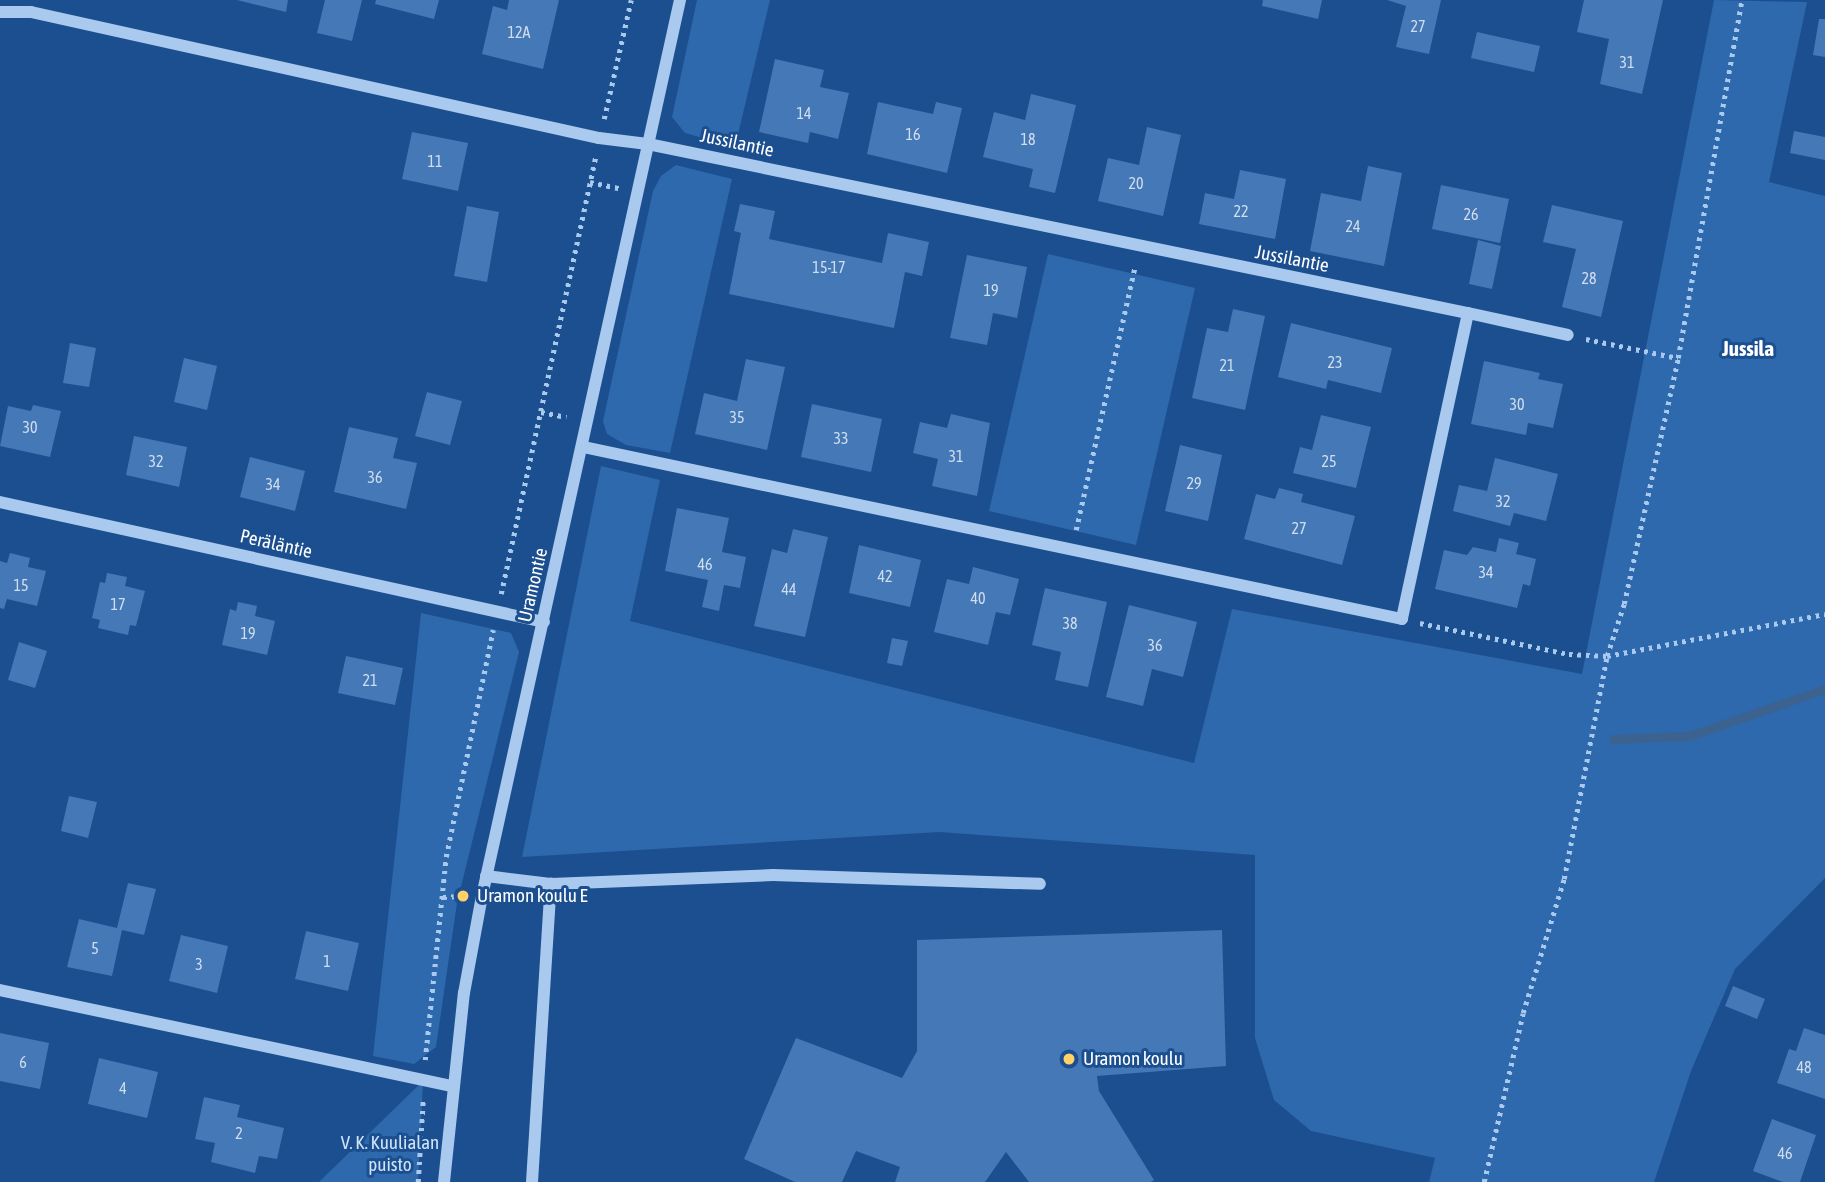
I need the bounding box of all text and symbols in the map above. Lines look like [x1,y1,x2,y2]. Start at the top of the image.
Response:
house number: 27 [1410,16,1426,36]
house number: 12A [508,22,530,42]
house number: 31 [1619,52,1635,72]
house number: 14 [796,103,812,123]
street label: Jussilantie [698,124,776,162]
house number: 16 [905,124,921,144]
house number: 18 [1020,129,1036,149]
house number: 11 [427,151,443,171]
house number: 20 [1128,173,1144,193]
house number: 22 [1233,201,1249,221]
house number: 26 [1463,204,1479,224]
house number: 24 [1345,216,1361,236]
street label: Jussilantie [1253,241,1331,277]
house number: 15-17 [812,257,846,277]
house number: 28 [1581,268,1597,288]
house number: 19 [983,280,999,300]
district label: Jussila [1722,335,1774,361]
house number: 23 [1327,352,1343,372]
house number: 21 [1219,355,1235,375]
house number: 30 [1509,394,1525,414]
house number: 35 [729,407,745,427]
house number: 30 [22,417,38,437]
house number: 33 [833,428,849,448]
house number: 31 [948,446,964,466]
house number: 32 [148,451,164,471]
house number: 25 [1321,451,1337,471]
house number: 36 [367,467,383,487]
house number: 29 [1186,473,1202,493]
house number: 34 [265,474,281,494]
house number: 32 [1495,491,1511,511]
house number: 27 [1291,518,1307,538]
street label: Peräläntie [238,525,314,563]
street label: Uramontie [513,546,553,624]
house number: 46 [697,554,713,574]
house number: 34 [1478,562,1494,582]
house number: 42 [877,566,893,586]
house number: 15 [13,575,29,595]
house number: 44 [781,579,797,599]
house number: 40 [970,588,986,608]
house number: 17 [110,594,126,614]
house number: 38 [1062,613,1078,633]
house number: 19 [240,623,256,643]
house number: 36 [1147,635,1163,655]
house number: 21 [362,670,378,690]
place label: Uramon koulu E [477,885,588,907]
marker: Uramon koulu E [455,888,471,904]
house number: 5 [91,938,99,958]
house number: 1 [323,951,331,971]
house number: 3 [195,954,203,974]
place label: Uramon koulu [1083,1048,1183,1070]
marker: Uramon koulu [1061,1051,1077,1067]
house number: 6 [19,1052,27,1072]
house number: 48 [1796,1057,1812,1077]
house number: 4 [119,1078,127,1098]
house number: 2 [235,1123,243,1143]
park label: V. K. Kuulialan puisto [341,1132,439,1176]
house number: 46 [1777,1143,1793,1163]

